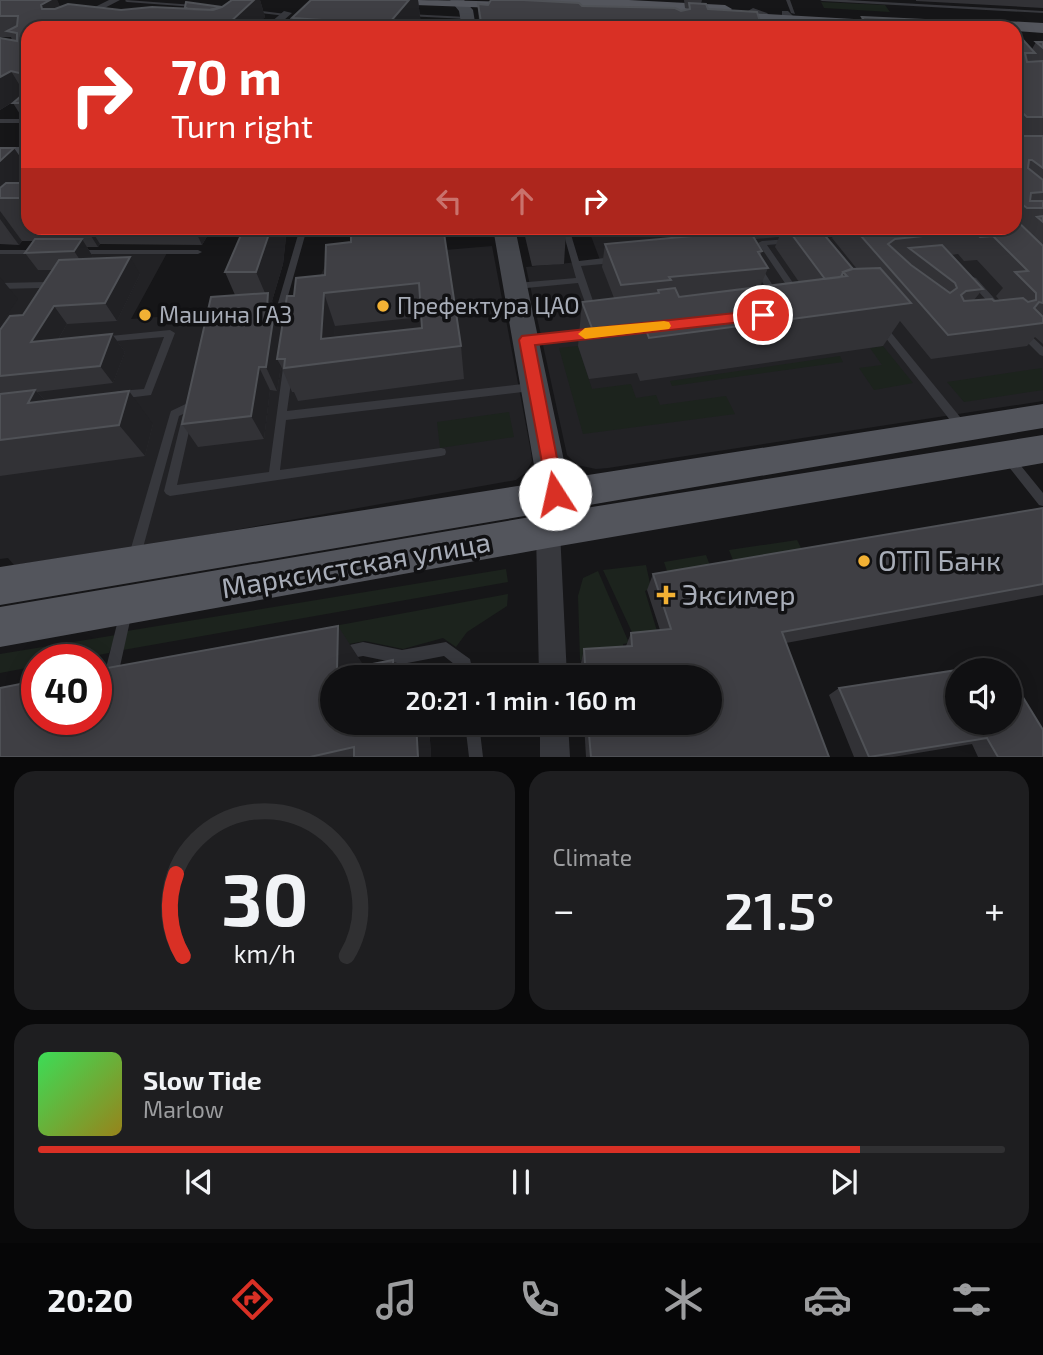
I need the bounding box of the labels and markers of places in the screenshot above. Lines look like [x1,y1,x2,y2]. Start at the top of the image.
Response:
pin [733,285,793,345]
place label: Префектура ЦАО [397,291,580,320]
marker: Префектура ЦАО [375,298,391,314]
place label: Машина ГАЗ [159,300,292,328]
marker: Машина ГАЗ [137,307,153,323]
place label: ОТП Банк [878,543,1001,577]
marker: ОТП Банк [856,553,872,569]
place label: Эксимер [682,577,796,611]
marker: Эксимер [656,585,676,605]

